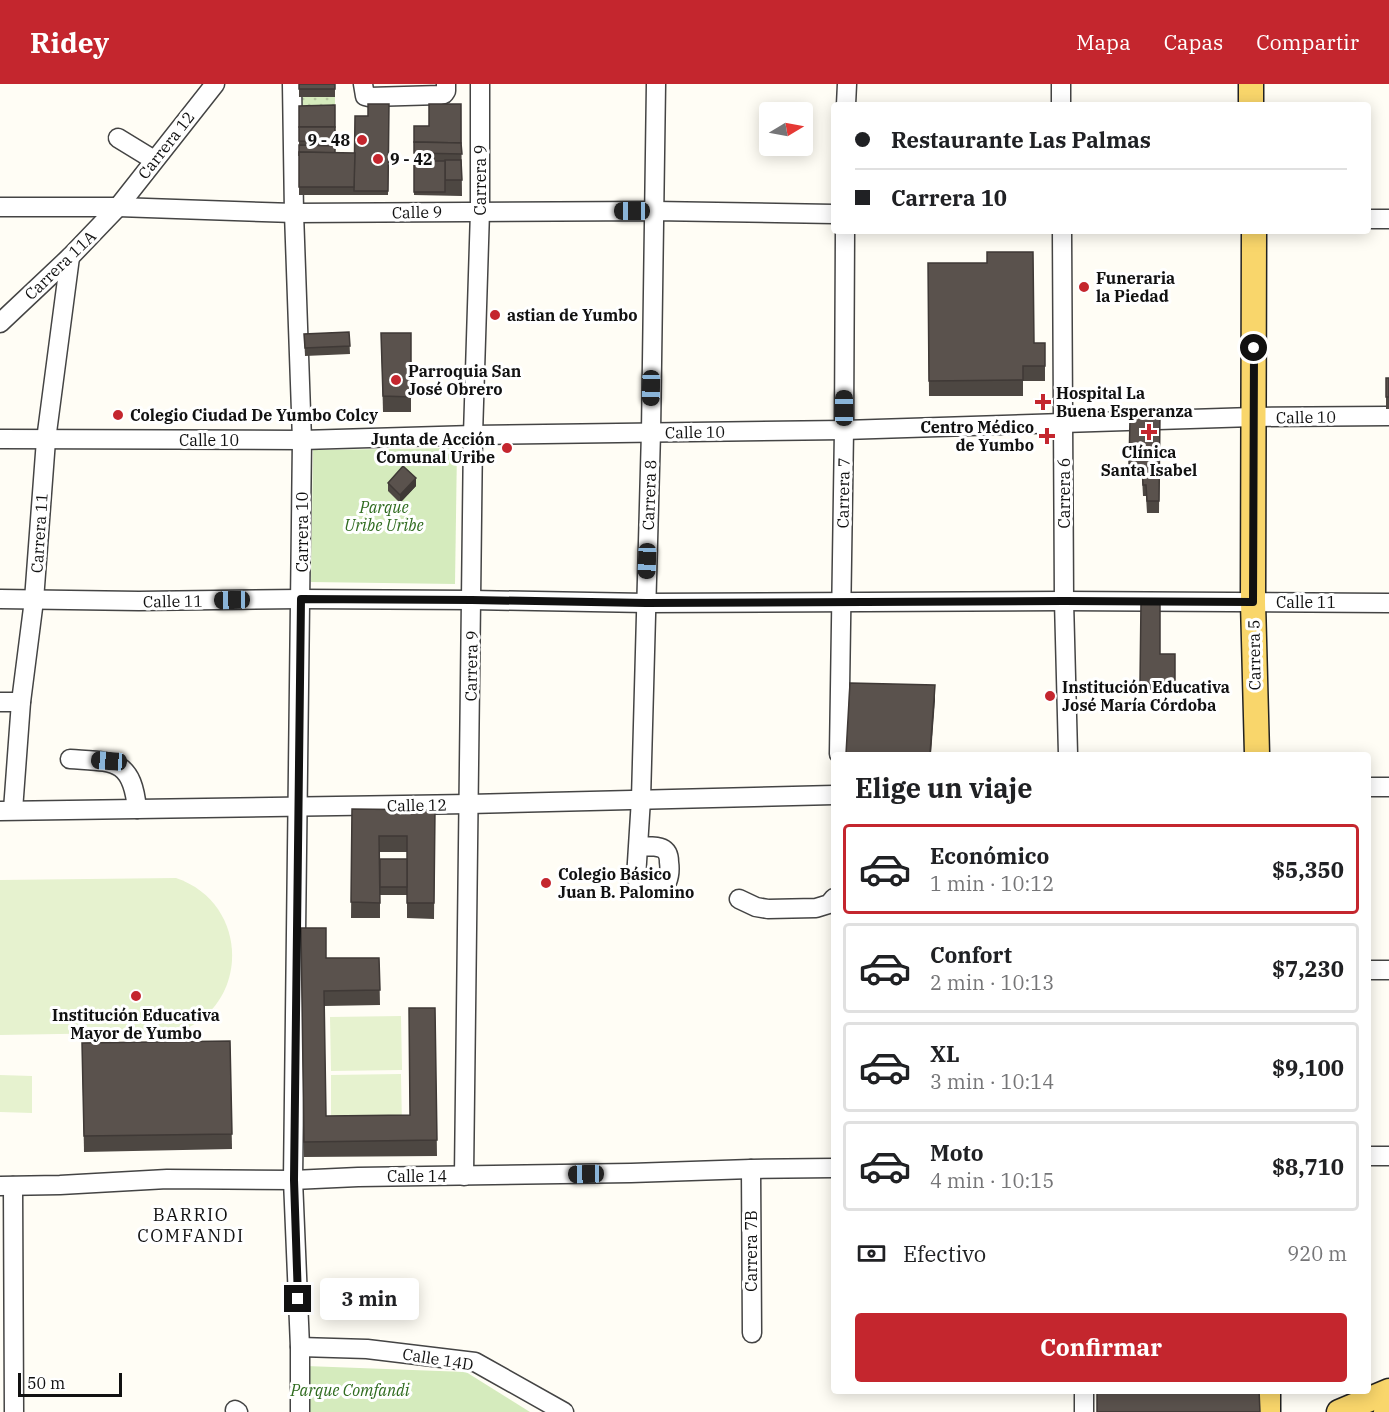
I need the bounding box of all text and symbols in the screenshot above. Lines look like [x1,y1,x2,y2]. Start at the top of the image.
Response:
text: Ridey [30,24,109,61]
text: Mapa [1076,28,1131,56]
text: Capas [1164,28,1223,56]
text: Compartir [1256,28,1359,56]
north arrow [759,102,813,156]
map controls [759,102,813,156]
street label: Carrera 12 [133,107,199,183]
text: Restaurante Las Palmas [891,125,1151,154]
place label: 9 - 48 [307,130,350,150]
marker: 9 - 48 [355,133,369,147]
street label: Carrera 9 [470,145,490,215]
place label: 9 - 42 [390,149,433,169]
marker: 9 - 42 [371,152,385,166]
text: Carrera 10 [891,183,1007,212]
street label: Calle 9 [392,202,442,222]
car [614,202,650,220]
street label: Carrera 11A [20,226,100,304]
place label: Funeraria la Piedad [1096,268,1175,306]
marker: Funeraria la Piedad [1077,280,1091,294]
place label: astian de Yumbo [507,305,638,325]
marker: astian de Yumbo [488,308,502,322]
route start [1240,334,1267,361]
place label: Parroquia San José Obrero [408,361,522,399]
car [642,370,660,406]
marker: Parroquia San José Obrero [389,373,403,387]
place label: Hospital La Buena Esperanza [1056,383,1193,421]
car [835,390,853,426]
marker: Hospital La Buena Esperanza [1034,393,1052,411]
place label: Colegio Ciudad De Yumbo Colcy [130,405,379,425]
street label: Calle 10 [1276,406,1336,428]
marker: Colegio Ciudad De Yumbo Colcy [111,408,125,422]
place label: Centro Médico de Yumbo [920,417,1034,455]
street label: Calle 10 [665,421,725,443]
marker: Clínica Santa Isabel [1140,423,1158,441]
marker: Centro Médico de Yumbo [1038,427,1056,445]
place label: Junta de Acción Comunal Uribe [371,429,495,467]
street label: Calle 10 [179,430,239,450]
marker: Junta de Acción Comunal Uribe [500,441,514,455]
place label: Clínica Santa Isabel [1101,442,1197,480]
street label: Carrera 7 [832,457,854,529]
street label: Carrera 6 [1054,458,1074,528]
street label: Carrera 8 [638,459,660,531]
street label: Carrera 11 [26,492,52,574]
street label: Carrera 10 [292,492,312,572]
park label: Parque Uribe Uribe [344,497,424,535]
car [637,543,657,579]
street label: Calle 11 [143,590,203,612]
car [214,591,250,609]
street label: Calle 11 [1276,592,1336,612]
street label: Carrera 5 [1243,619,1265,691]
street label: Carrera 9 [460,630,482,702]
place label: Institución Educativa José María Córdoba [1062,677,1230,715]
marker: Institución Educativa José María Córdoba [1043,689,1057,703]
car [90,751,128,771]
text: Elige un viaje [855,770,1033,805]
street label: Calle 12 [387,794,447,816]
text: Económico [930,841,1049,870]
icon: car [858,842,912,896]
text: $5,350 [1272,855,1344,884]
place label: Colegio Básico Juan B. Palomino [558,864,694,902]
text: 1 min · 10:12 [930,870,1054,897]
marker: Colegio Básico Juan B. Palomino [539,876,553,890]
text: Confort [930,940,1012,969]
icon: car [858,941,912,995]
text: $7,230 [1272,954,1344,983]
text: 2 min · 10:13 [930,969,1054,996]
marker: Institución Educativa Mayor de Yumbo [129,989,143,1003]
place label: Institución Educativa Mayor de Yumbo [52,1005,220,1043]
text: XL [930,1039,960,1068]
icon: car [858,1040,912,1094]
text: $9,100 [1272,1053,1344,1082]
text: 3 min · 10:14 [930,1068,1054,1095]
text: Moto [930,1138,984,1167]
icon: car [858,1139,912,1193]
text: $8,710 [1272,1152,1344,1181]
car [568,1165,604,1183]
street label: Calle 14 [387,1166,447,1186]
text: 4 min · 10:15 [930,1167,1054,1194]
district label: BARRIO COMFANDI [137,1203,245,1247]
street label: Carrera 7B [741,1210,761,1292]
icon: cash [855,1237,888,1270]
text: Efectivo [903,1239,986,1268]
text: 920 m [1287,1240,1347,1267]
callout: 3 min [319,1278,418,1320]
route end [284,1285,311,1312]
text: 3 min [342,1285,398,1312]
button: Confirmar [855,1313,1347,1382]
street label: Calle 14D [401,1344,475,1374]
scale bar [18,1370,122,1398]
text: 50 m [27,1373,65,1393]
park label: Parque Comfandi [289,1380,410,1400]

